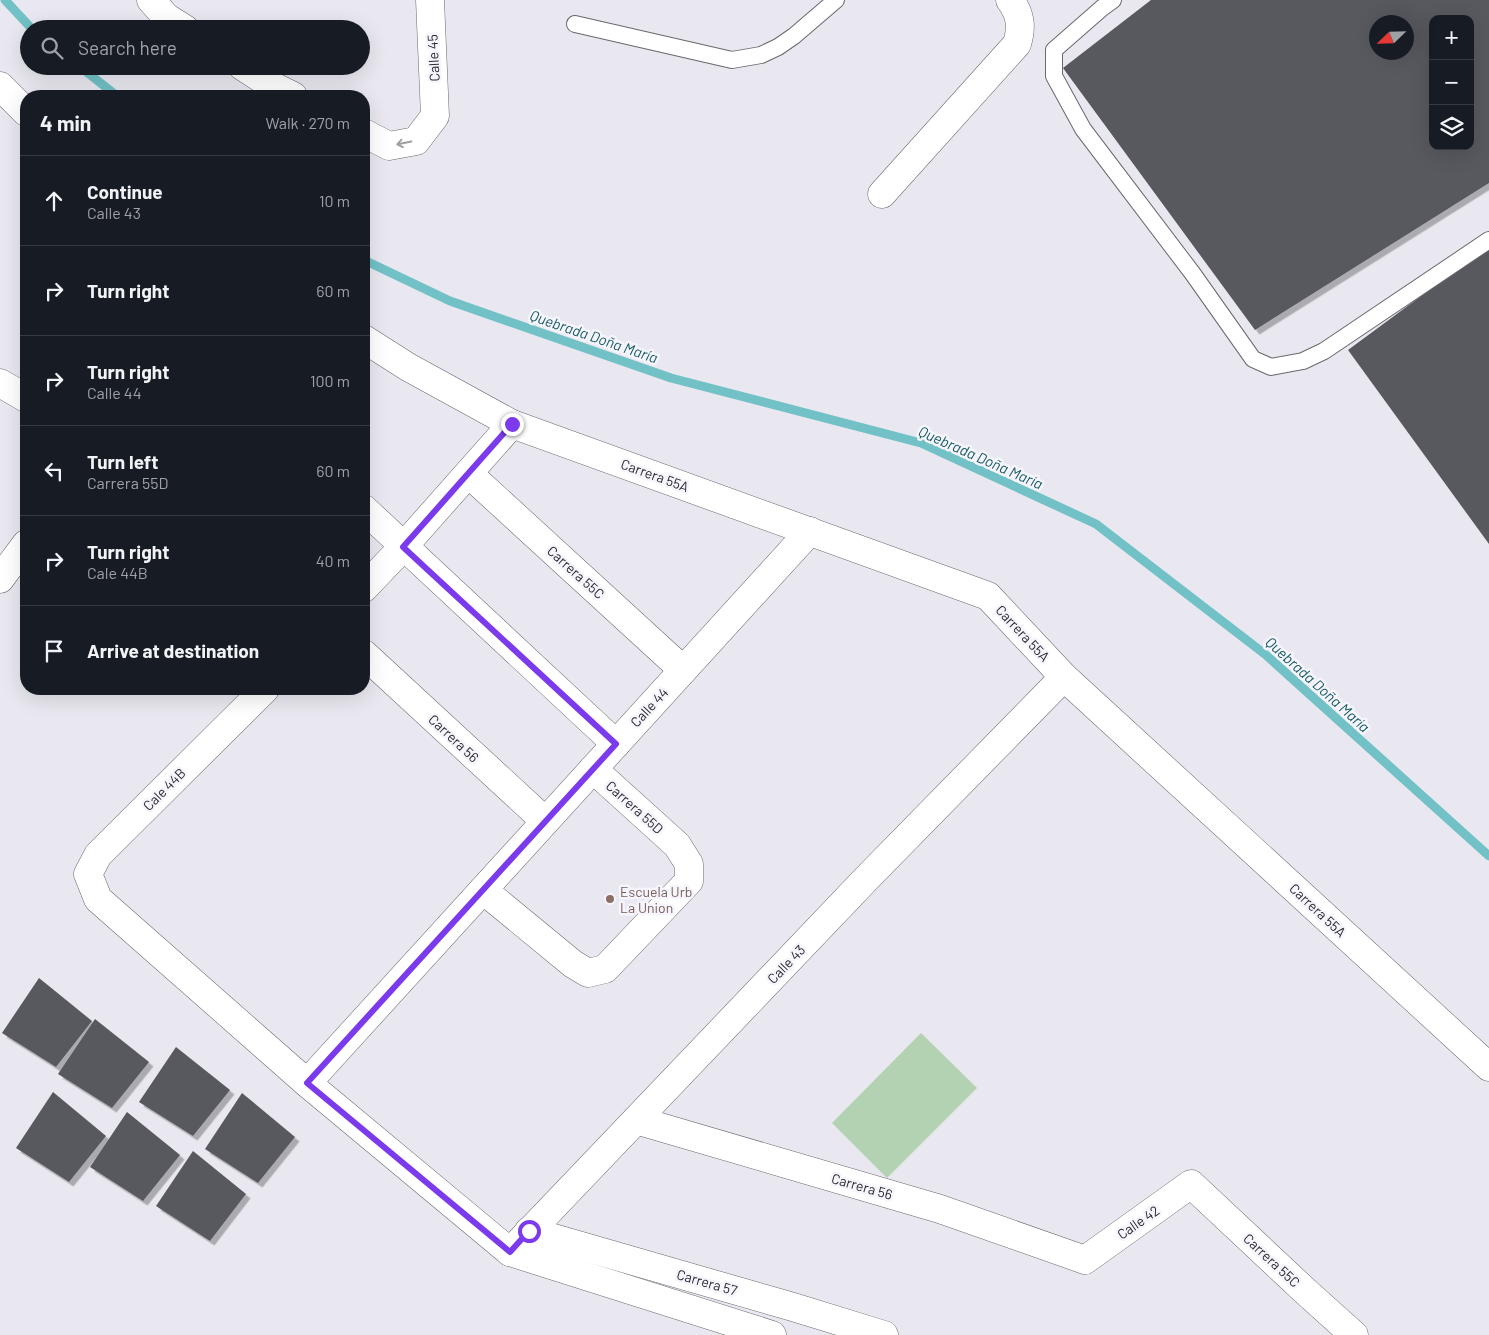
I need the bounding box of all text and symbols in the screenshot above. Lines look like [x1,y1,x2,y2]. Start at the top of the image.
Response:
north arrow [1369,15,1414,60]
map controls [1429,15,1474,150]
button: + [1429,15,1474,60]
search box [20,20,370,75]
icon: search [38,34,66,62]
street label: Calle 45 [423,34,443,82]
text: Search here [78,36,177,59]
button: − [1429,60,1474,105]
button: layers [1429,105,1474,150]
text: 4 min [40,110,91,135]
text: Walk · 270 m [265,113,350,132]
one-way arrow [396,139,412,148]
text: Continue [87,180,163,203]
icon: ahead [40,187,68,215]
text: 10 m [319,191,350,210]
text: Calle 43 [87,203,141,222]
icon: right [40,277,68,305]
text: Turn right [87,279,169,302]
text: 60 m [316,281,350,300]
water label: Quebrada Doña María [528,306,660,366]
text: Turn right [87,360,169,383]
icon: right [40,367,68,395]
text: 100 m [310,371,350,390]
text: Calle 44 [87,383,142,402]
route end [501,413,524,436]
water label: Quebrada Doña María [916,422,1046,492]
text: Turn left [87,450,158,473]
street label: Carrera 55A [619,455,692,495]
icon: left [40,457,68,485]
text: 60 m [316,461,350,480]
text: Carrera 55D [87,473,168,492]
text: Turn right [87,540,169,563]
street label: Carrera 55C [544,542,608,602]
icon: right [40,547,68,575]
text: 40 m [316,551,350,570]
text: Cale 44B [87,563,148,582]
street label: Carrera 55A [993,601,1054,665]
water label: Quebrada Doña María [1262,632,1374,736]
icon: arrive [40,637,68,665]
text: Arrive at destination [87,639,259,662]
street label: Calle 44 [627,684,671,730]
street label: Carrera 56 [425,710,483,766]
street label: Cale 44B [139,764,189,814]
street label: Carrera 55D [603,777,667,837]
street label: Carrera 55A [1286,880,1350,941]
place label: Escuela Urb La Union [620,883,692,916]
marker: Escuela Urb La Union [604,893,616,905]
street label: Calle 43 [763,941,809,987]
street label: Carrera 56 [830,1169,894,1203]
street label: Calle 42 [1114,1201,1162,1243]
route start [518,1220,541,1243]
street label: Carrera 55C [1240,1230,1304,1290]
street label: Carrera 57 [675,1265,739,1299]

